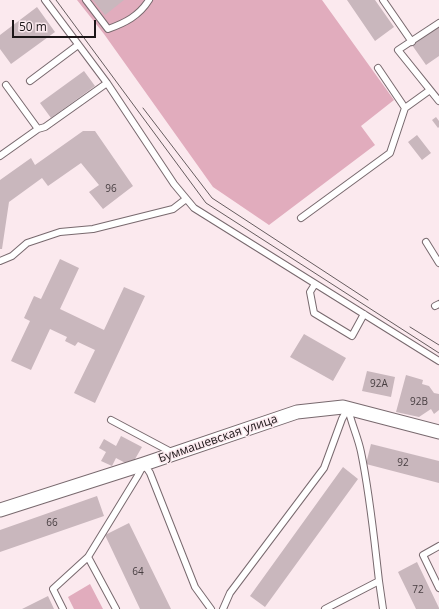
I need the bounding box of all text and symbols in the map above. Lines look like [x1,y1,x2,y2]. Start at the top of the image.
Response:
scale bar [14,12,98,38]
text: 50 m [19,18,47,35]
house number: 96 [105,183,117,195]
house number: 92А [370,378,388,390]
house number: 92В [410,396,428,408]
street label: Буммашевская улица [157,412,279,466]
house number: 92 [397,457,409,469]
house number: 66 [46,517,58,529]
house number: 64 [132,566,144,578]
house number: 72 [412,584,424,596]

